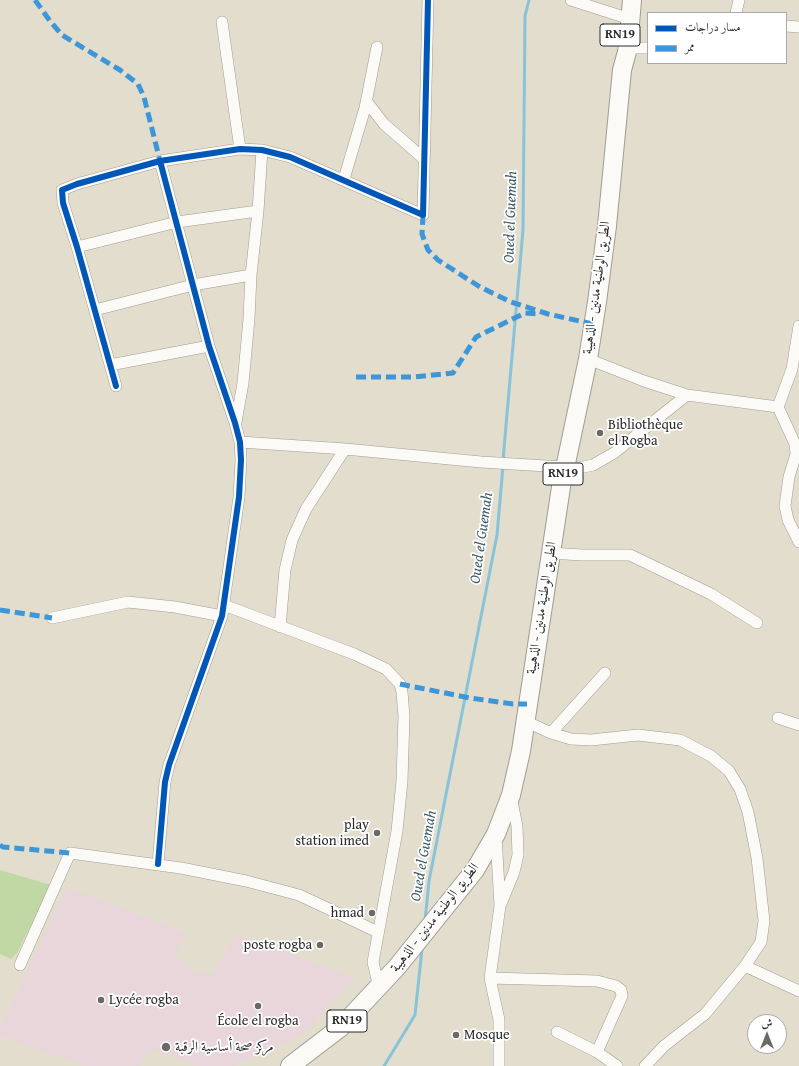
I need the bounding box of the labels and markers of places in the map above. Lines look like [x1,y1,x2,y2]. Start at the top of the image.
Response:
place label: Bibliothèque el Rogba [608,417,683,450]
marker: Bibliothèque el Rogba [595,428,605,438]
place label: play station imed [296,817,369,850]
marker: play station imed [372,828,382,838]
place label: hmad [331,905,364,921]
marker: hmad [367,908,377,918]
place label: poste rogba [244,937,312,953]
marker: poste rogba [315,940,325,950]
place label: Lycée rogba [109,992,179,1008]
marker: Lycée rogba [96,995,106,1005]
marker: École el rogba [253,1001,263,1011]
place label: École el rogba [217,1013,299,1029]
place label: Mosque [464,1027,510,1043]
marker: Mosque [451,1030,461,1040]
place label: مركز صحة أساسية الرقبة [175,1039,274,1055]
marker: مركز صحة أساسية الرقبة [160,1041,172,1053]

